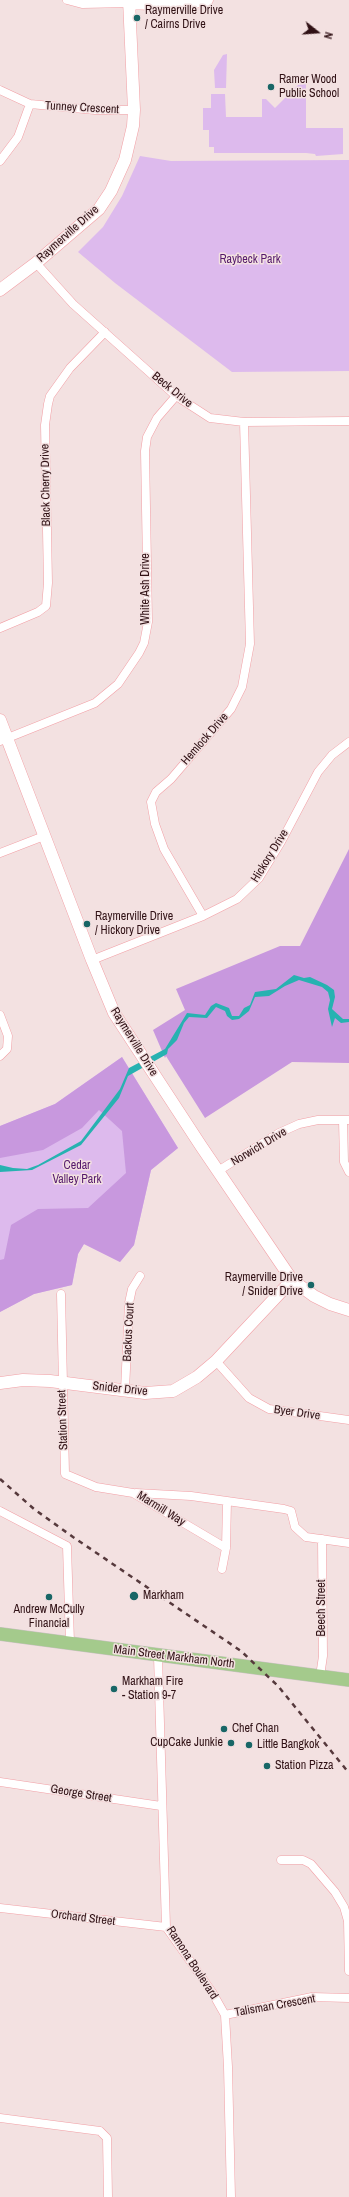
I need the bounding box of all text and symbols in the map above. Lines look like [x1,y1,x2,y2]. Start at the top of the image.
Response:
place label: Raymerville Drive / Cairns Drive [145,4,223,32]
north arrow [297,12,337,52]
marker: Raymerville Drive / Cairns Drive [132,13,142,23]
text: N [321,30,336,41]
place label: Ramer Wood Public School [279,73,339,101]
marker: Ramer Wood Public School [266,82,276,92]
street label: Tunney Crescent [45,99,119,117]
street label: Raymerville Drive [34,202,102,266]
park label: Raybeck Park [219,253,281,267]
street label: Beck Drive [149,369,195,411]
street label: Black Cherry Drive [38,444,54,526]
street label: White Ash Drive [139,553,153,625]
street label: Hemlock Drive [178,710,232,768]
street label: Hickory Drive [248,827,292,885]
place label: Raymerville Drive / Hickory Drive [95,910,173,938]
marker: Raymerville Drive / Hickory Drive [82,919,92,929]
street label: Raymerville Drive [107,1005,161,1079]
street label: Norwich Drive [229,1125,289,1169]
park label: Cedar Valley Park [52,1159,102,1187]
place label: Raymerville Drive / Snider Drive [225,1271,303,1299]
marker: Raymerville Drive / Snider Drive [306,1280,316,1290]
street label: Backus Court [120,1302,138,1362]
street label: Snider Drive [92,1379,148,1399]
street label: Station Street [55,1390,71,1450]
street label: Byer Drive [273,1403,321,1423]
street label: Marmill Way [134,1489,188,1529]
street label: Beech Street [315,1580,329,1636]
place label: Markham [143,1589,184,1603]
marker: Markham [128,1590,140,1602]
marker: Andrew McCully Financial [44,1592,54,1602]
place label: Andrew McCully Financial [13,1603,85,1631]
street label: Main Street Markham North [113,1642,235,1672]
place label: Markham Fire - Station 9-7 [122,1675,183,1703]
marker: Markham Fire - Station 9-7 [109,1684,119,1694]
place label: Chef Chan [232,1722,279,1736]
marker: Chef Chan [219,1724,229,1734]
place label: CupCake Junkie [150,1736,223,1750]
marker: CupCake Junkie [226,1738,236,1748]
place label: Little Bangkok [257,1738,319,1752]
marker: Little Bangkok [244,1740,254,1750]
place label: Station Pizza [275,1759,334,1773]
marker: Station Pizza [262,1761,272,1771]
street label: George Street [49,1782,113,1806]
street label: Orchard Street [50,1907,116,1929]
street label: Ramona Boulevard [163,1924,221,2002]
street label: Talisman Crescent [234,1992,316,2020]

